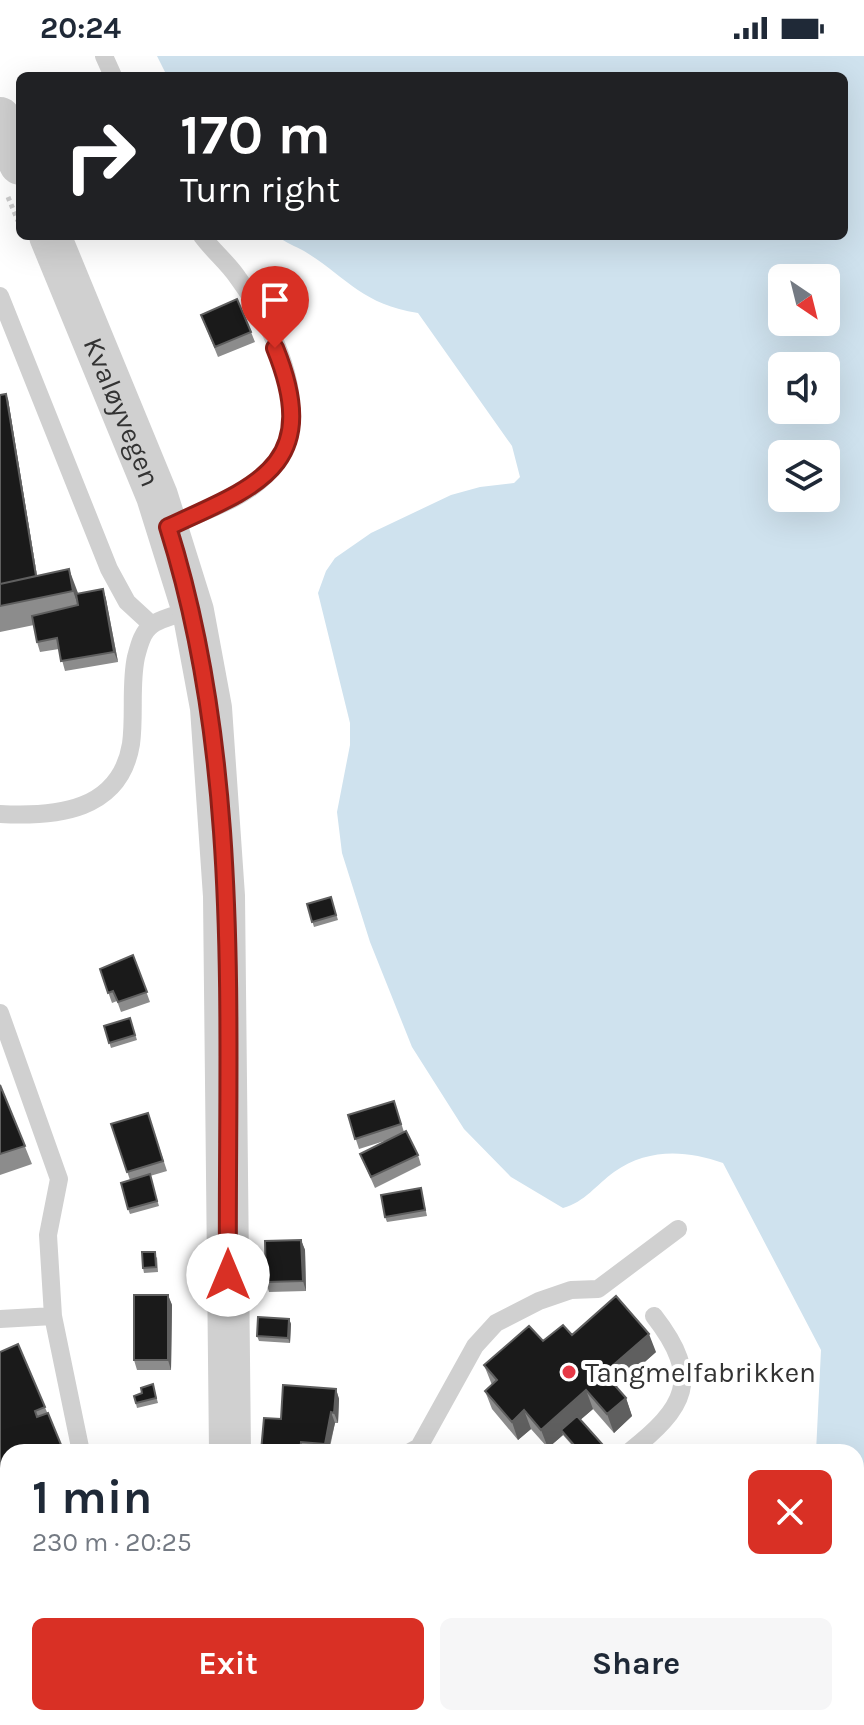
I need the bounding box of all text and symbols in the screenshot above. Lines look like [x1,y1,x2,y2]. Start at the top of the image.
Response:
text: 20:24 [40,10,121,46]
text: 170 m [180,102,331,167]
icon: right [48,104,152,208]
text: Turn right [180,169,340,211]
north arrow [768,264,840,336]
map controls [768,264,840,512]
pin [241,266,309,348]
icon: arrive [253,278,297,322]
street label: Kvaløyvegen [77,332,168,491]
button: sound [768,352,840,424]
button: layers [768,440,840,512]
position arrow [186,1233,270,1317]
place label: Tangmelfabrikken [585,1356,816,1389]
marker: Tangmelfabrikken [560,1363,578,1381]
text: 1 min [32,1469,152,1525]
button: close [748,1470,832,1554]
text: 230 m · 20:25 [32,1527,192,1558]
button: Exit [32,1618,424,1710]
button: Share [440,1618,832,1710]

